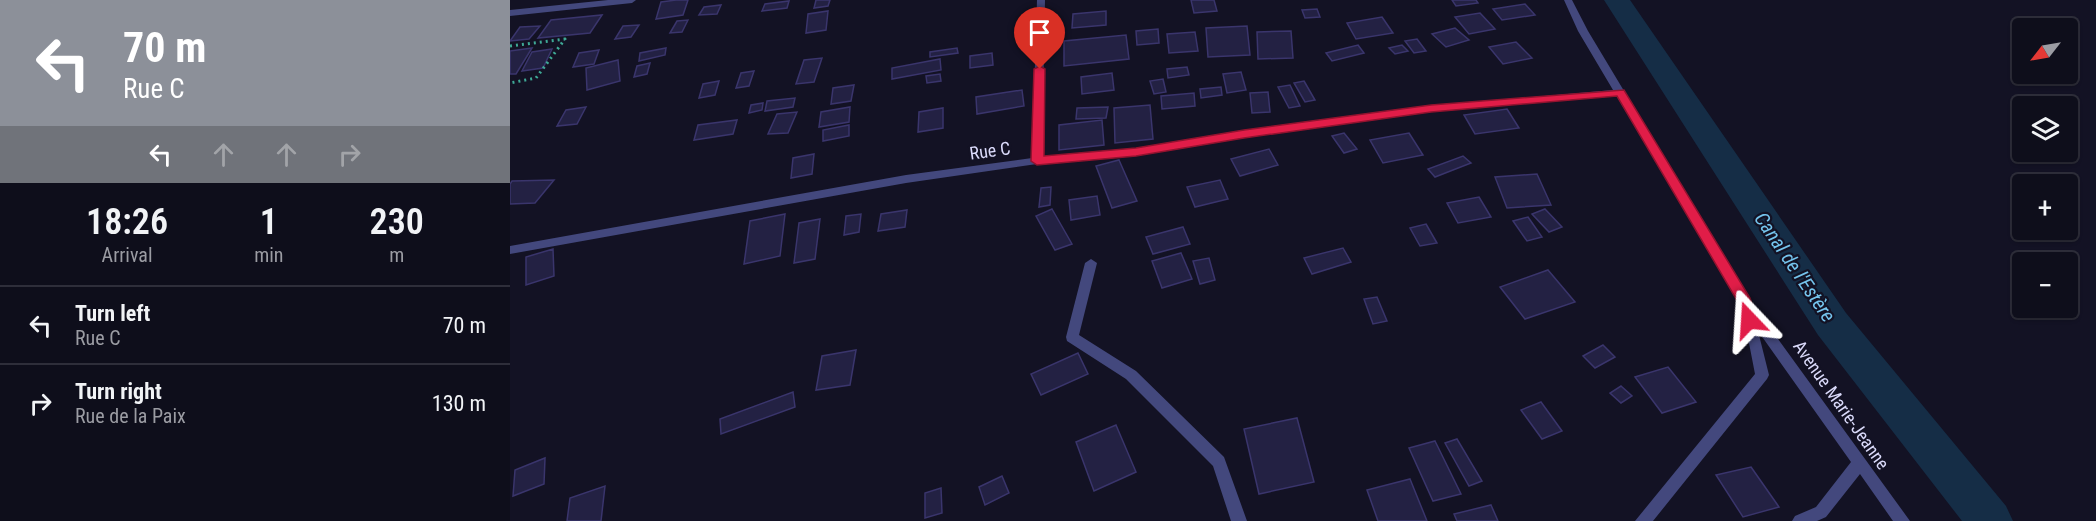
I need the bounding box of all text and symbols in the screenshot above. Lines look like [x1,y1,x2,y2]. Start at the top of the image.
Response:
pin [1014,7,1065,69]
icon: arrive [1023,16,1056,49]
north arrow [2012,18,2078,84]
map controls [2012,18,2078,318]
text: 70 m [123,23,206,72]
icon: left [24,24,102,102]
text: Rue C [123,73,185,105]
button: layers [2012,96,2078,162]
street label: Rue C [968,137,1012,164]
icon: left [144,138,177,171]
icon: ahead [207,138,240,171]
icon: ahead [270,138,303,171]
icon: right [333,138,366,171]
button: + [2012,174,2078,240]
text: 18:26 [86,201,168,243]
text: 1 [260,201,278,243]
text: 230 [370,201,424,243]
water label: Canal de l'Estère [1749,208,1841,326]
text: Arrival [102,243,153,267]
text: min [254,243,283,267]
text: m [389,243,404,267]
button: − [2012,252,2078,318]
position arrow [1717,288,1781,352]
text: Turn left [75,301,150,326]
icon: left [24,309,57,342]
text: 70 m [443,313,486,338]
text: Rue C [75,326,121,350]
street label: Avenue Marie-Jeanne [1789,336,1894,473]
text: Turn right [75,379,162,404]
icon: right [24,387,57,420]
text: 130 m [432,391,486,416]
text: Rue de la Paix [75,404,186,428]

